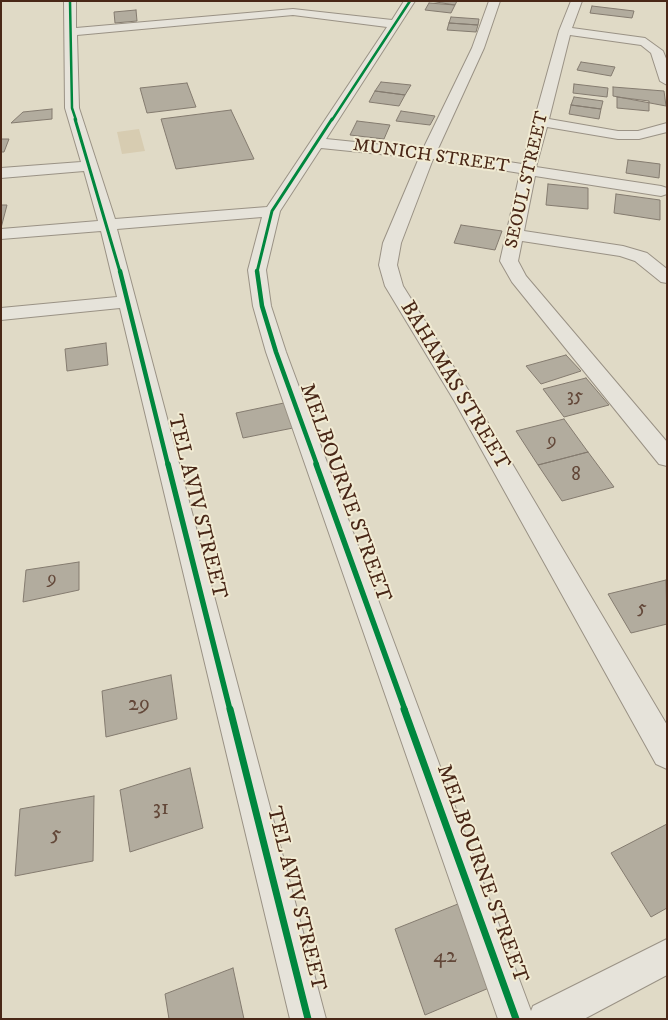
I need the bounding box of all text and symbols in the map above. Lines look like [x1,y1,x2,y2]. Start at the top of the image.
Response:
street label: SEOUL STREET [502,109,554,251]
street label: MUNICH STREET [352,135,510,179]
street label: BAHAMAS STREET [394,297,514,475]
street label: MELBOURNE STREET [293,380,395,606]
house number: 35 [567,386,583,408]
street label: TEL AVIV STREET [161,412,231,602]
house number: 9 [547,431,557,453]
house number: 8 [571,465,581,487]
house number: 9 [47,569,57,591]
house number: 5 [637,598,647,620]
house number: 29 [128,692,150,718]
street label: MELBOURNE STREET [430,761,532,987]
house number: 31 [153,796,169,822]
street label: TEL AVIV STREET [260,804,330,994]
house number: 5 [51,822,61,848]
house number: 42 [433,944,457,970]

